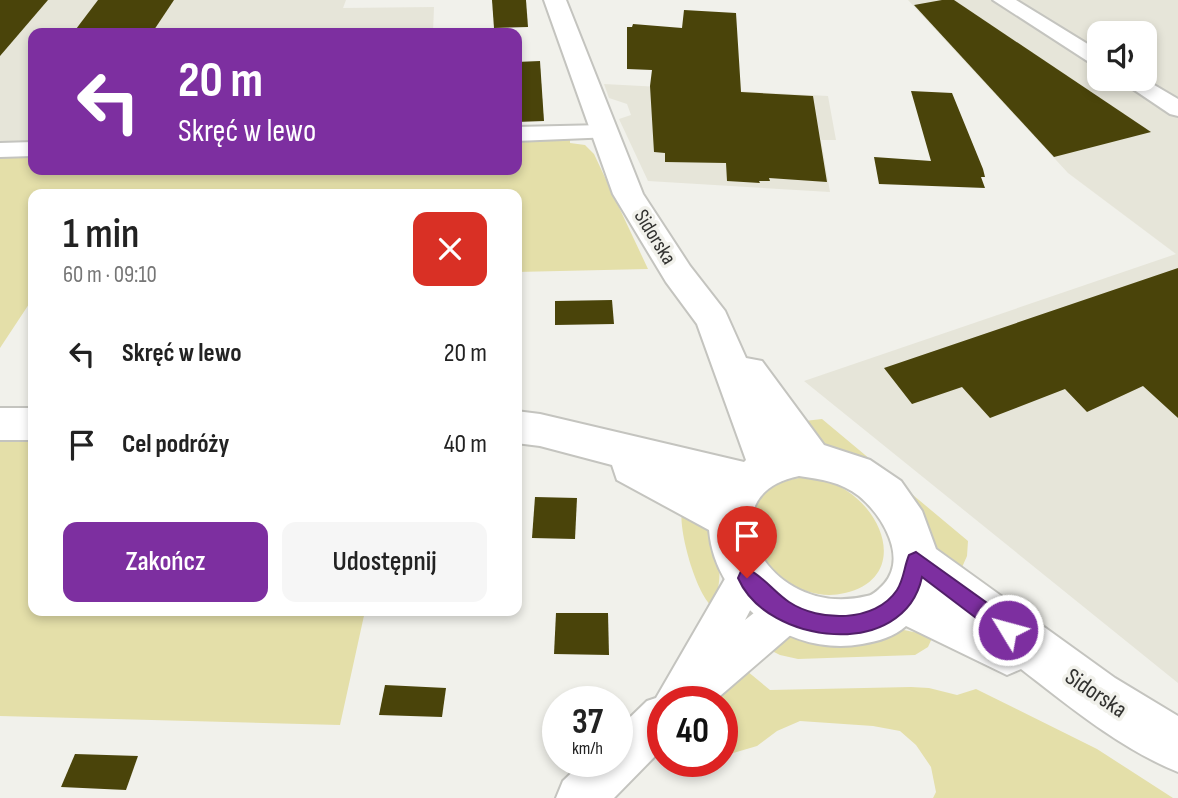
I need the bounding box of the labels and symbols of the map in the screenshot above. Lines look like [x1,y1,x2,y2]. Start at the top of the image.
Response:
street label: Sidorska [629,205,681,269]
pin [717,506,777,578]
position arrow [971,593,1045,667]
street label: Sidorska [1060,662,1132,724]
speed limit sign: 40 [647,686,738,777]

